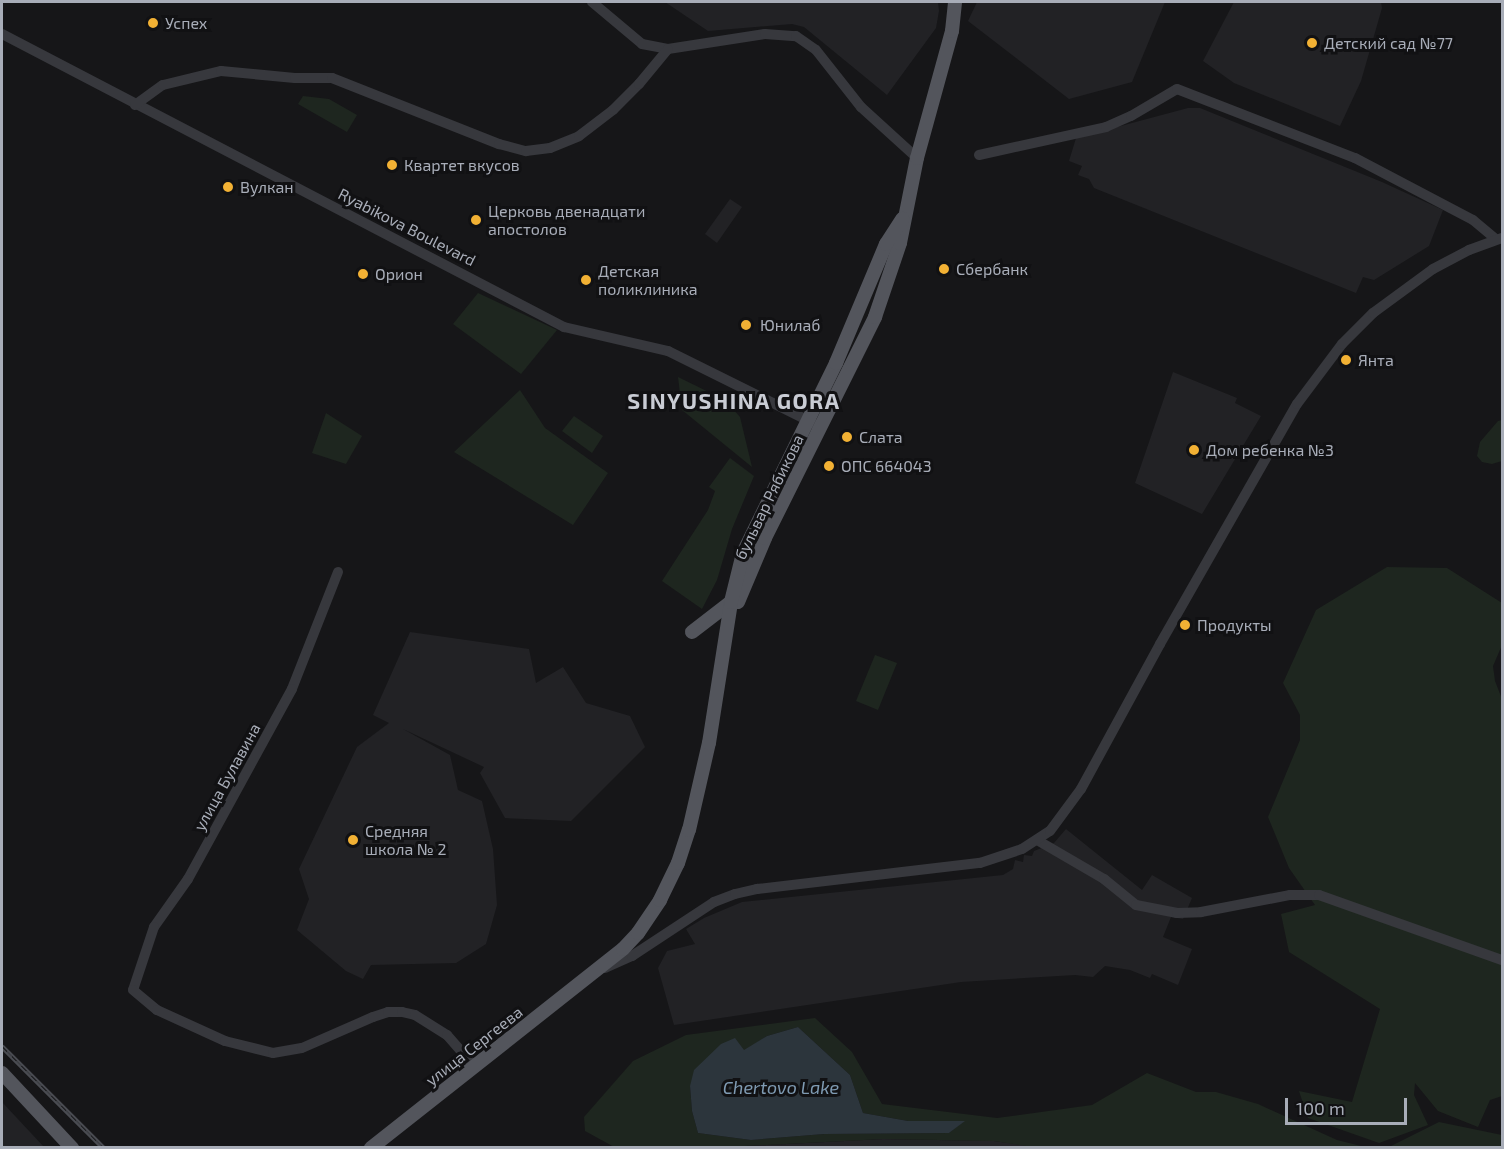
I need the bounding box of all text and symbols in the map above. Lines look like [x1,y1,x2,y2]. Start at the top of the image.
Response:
place label: Успех [165,13,207,33]
marker: Успех [146,16,160,30]
place label: Детский сад №77 [1324,33,1453,53]
marker: Детский сад №77 [1305,36,1319,50]
place label: Квартет вкусов [404,155,520,175]
marker: Квартет вкусов [385,158,399,172]
place label: Вулкан [240,177,294,197]
marker: Вулкан [221,180,235,194]
street label: Ryabikova Boulevard [335,184,479,270]
place label: Церковь двенадцати апостолов [488,201,645,239]
marker: Церковь двенадцати апостолов [469,213,483,227]
place label: Сбербанк [956,259,1028,279]
place label: Детская поликлиника [598,261,698,299]
marker: Сбербанк [937,262,951,276]
place label: Орион [375,264,423,284]
marker: Орион [356,267,370,281]
marker: Детская поликлиника [579,273,593,287]
place label: Юнилаб [760,315,821,335]
marker: Юнилаб [737,316,755,334]
place label: Янта [1358,350,1394,370]
marker: Янта [1339,353,1353,367]
district label: SINYUSHINA GORA [627,388,841,414]
place label: Слата [859,427,903,447]
marker: Слата [840,430,854,444]
street label: бульвар Рябикова [730,431,808,563]
place label: Дом ребенка №3 [1206,440,1334,460]
marker: Дом ребенка №3 [1187,443,1201,457]
place label: ОПС 664043 [841,456,932,476]
marker: ОПС 664043 [822,459,836,473]
place label: Продукты [1197,615,1272,635]
marker: Продукты [1178,618,1192,632]
street label: улица Булавина [190,720,264,834]
place label: Средняя школа № 2 [365,821,446,859]
marker: Средняя школа № 2 [346,833,360,847]
street label: улица Сергеева [422,1002,526,1090]
water label: Chertovo Lake [723,1076,839,1098]
scale bar [1288,1086,1410,1124]
text: 100 m [1296,1097,1345,1119]

